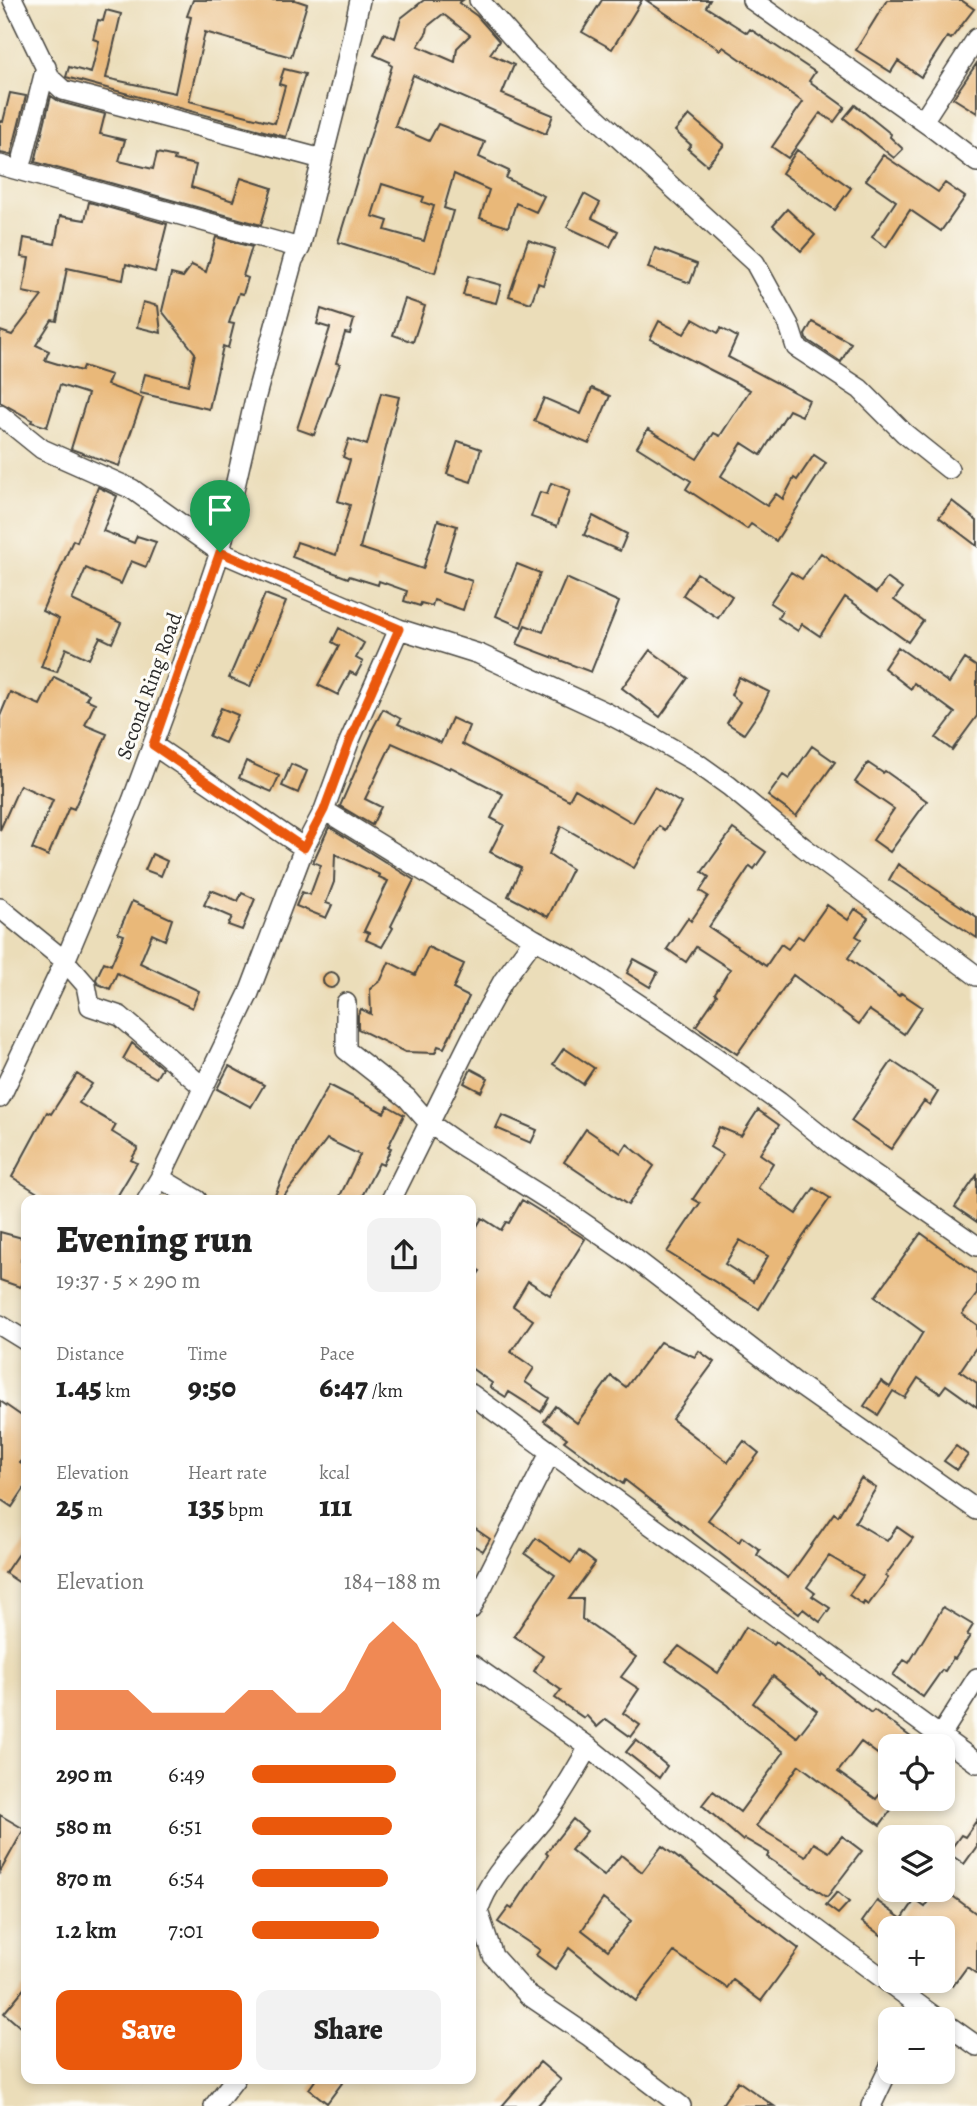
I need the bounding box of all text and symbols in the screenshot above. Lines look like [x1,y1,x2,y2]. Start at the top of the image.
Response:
pin [190,480,250,552]
icon: arrive [201,491,239,529]
street label: Second Ring Road [109,608,189,763]
text: Evening run [56,1213,253,1265]
button: share [367,1218,441,1292]
text: 19:37 · 5 × 290 m [56,1265,201,1296]
text: Distance [56,1341,124,1367]
text: Time [188,1341,227,1367]
text: Pace [319,1341,355,1367]
text: 1.45 [56,1367,102,1407]
text: 9:50 [188,1367,236,1407]
text: 6:47 [319,1367,368,1407]
text: km [102,1378,131,1404]
text: /km [368,1378,403,1404]
text: Elevation [56,1460,129,1486]
text: Heart rate [188,1460,267,1486]
text: kcal [319,1460,350,1486]
text: 25 [56,1486,83,1526]
text: 135 [188,1486,225,1526]
text: 111 [319,1486,352,1526]
text: m [83,1497,103,1523]
text: bpm [225,1497,264,1523]
text: Elevation [56,1566,144,1597]
text: 184–188 m [344,1566,441,1597]
map controls [878,1734,955,2084]
button: locate [878,1734,955,1811]
text: 290 m [56,1759,113,1790]
text: 6:49 [168,1759,205,1790]
text: 580 m [56,1811,112,1842]
text: 6:51 [168,1811,202,1842]
button: layers [878,1825,955,1902]
text: 870 m [56,1863,112,1894]
text: 6:54 [168,1863,204,1894]
text: 1.2 km [56,1915,117,1946]
text: 7:01 [168,1915,203,1946]
button: + [878,1916,955,1993]
button: Save [56,1990,242,2070]
button: Share [256,1990,441,2070]
button: − [878,2007,955,2084]

